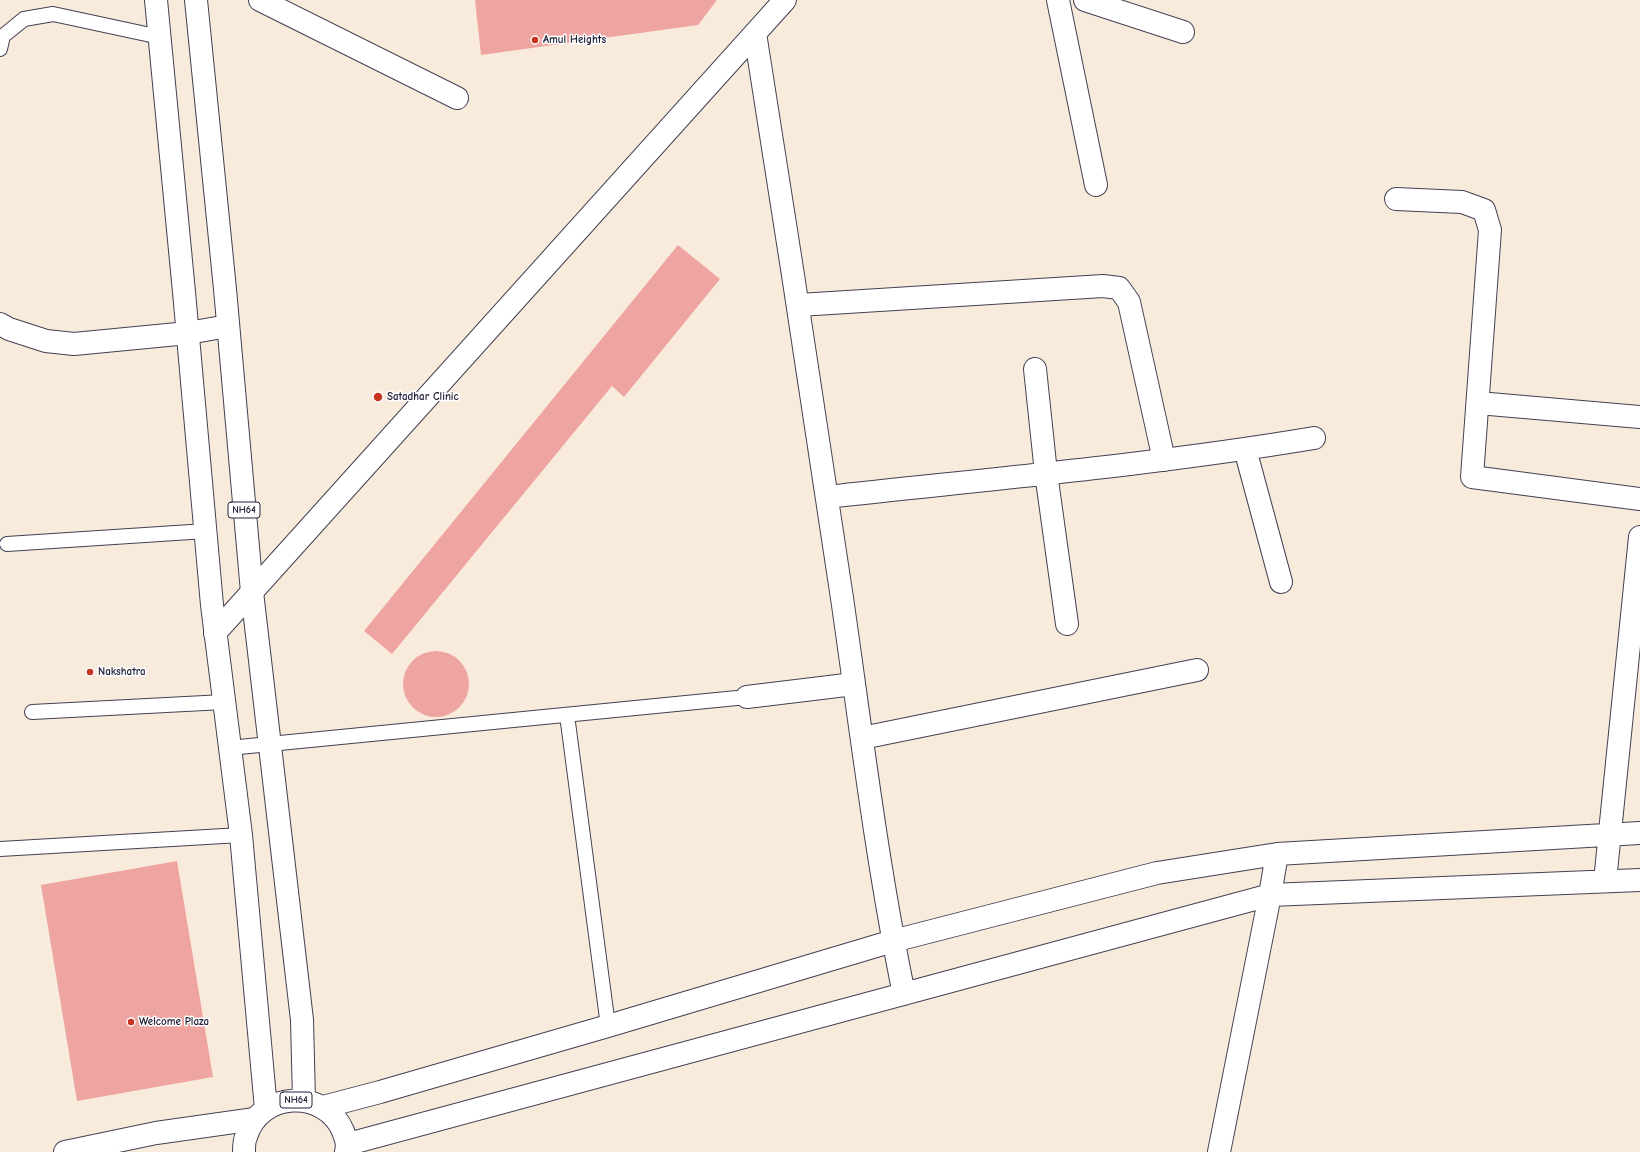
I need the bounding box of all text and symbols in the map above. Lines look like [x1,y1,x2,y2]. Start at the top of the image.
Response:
place label: Amul Heights [543,33,606,47]
marker: Amul Heights [530,35,540,45]
place label: Satadhar Clinic [387,390,459,404]
marker: Satadhar Clinic [372,391,384,403]
road number: NH64 [228,502,260,518]
place label: Nakshatra [98,665,145,679]
marker: Nakshatra [85,667,95,677]
place label: Welcome Plaza [139,1015,209,1029]
marker: Welcome Plaza [126,1017,136,1027]
road number: NH64 [280,1092,312,1108]

